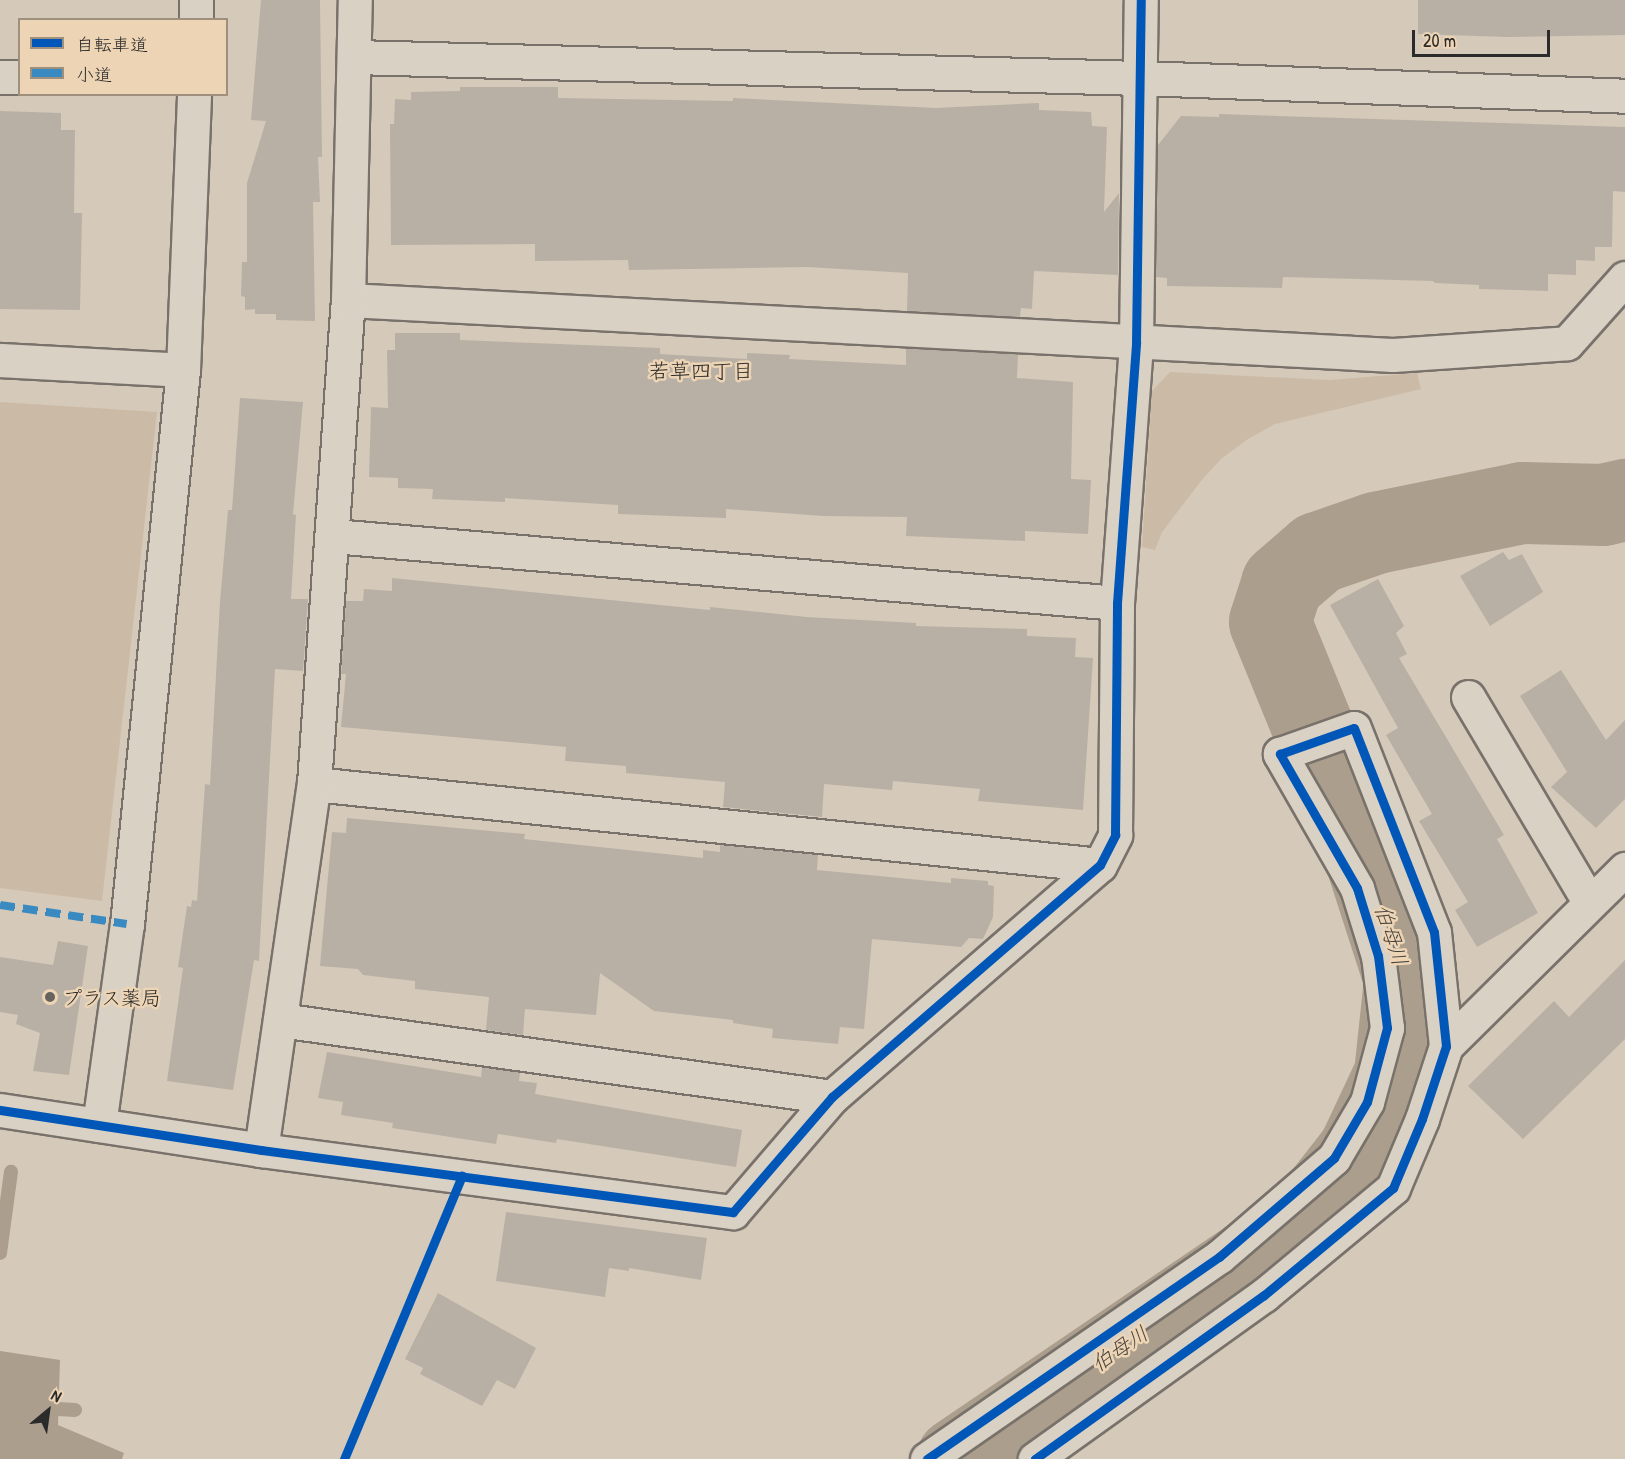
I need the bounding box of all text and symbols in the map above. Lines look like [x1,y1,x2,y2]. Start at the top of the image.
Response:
legend [18,18,228,96]
scale bar [1415,18,1553,56]
text: 20 m [1423,28,1456,53]
text: 自転車道 [76,32,148,57]
text: 小道 [76,62,112,87]
district label: 若草四丁目 [649,358,753,384]
water label: 伯母川 [1369,901,1413,969]
place label: プラス薬局 [62,985,162,1009]
marker: プラス薬局 [43,990,57,1004]
water label: 伯母川 [1087,1321,1153,1377]
north arrow [18,1381,78,1441]
text: N [48,1384,66,1407]

